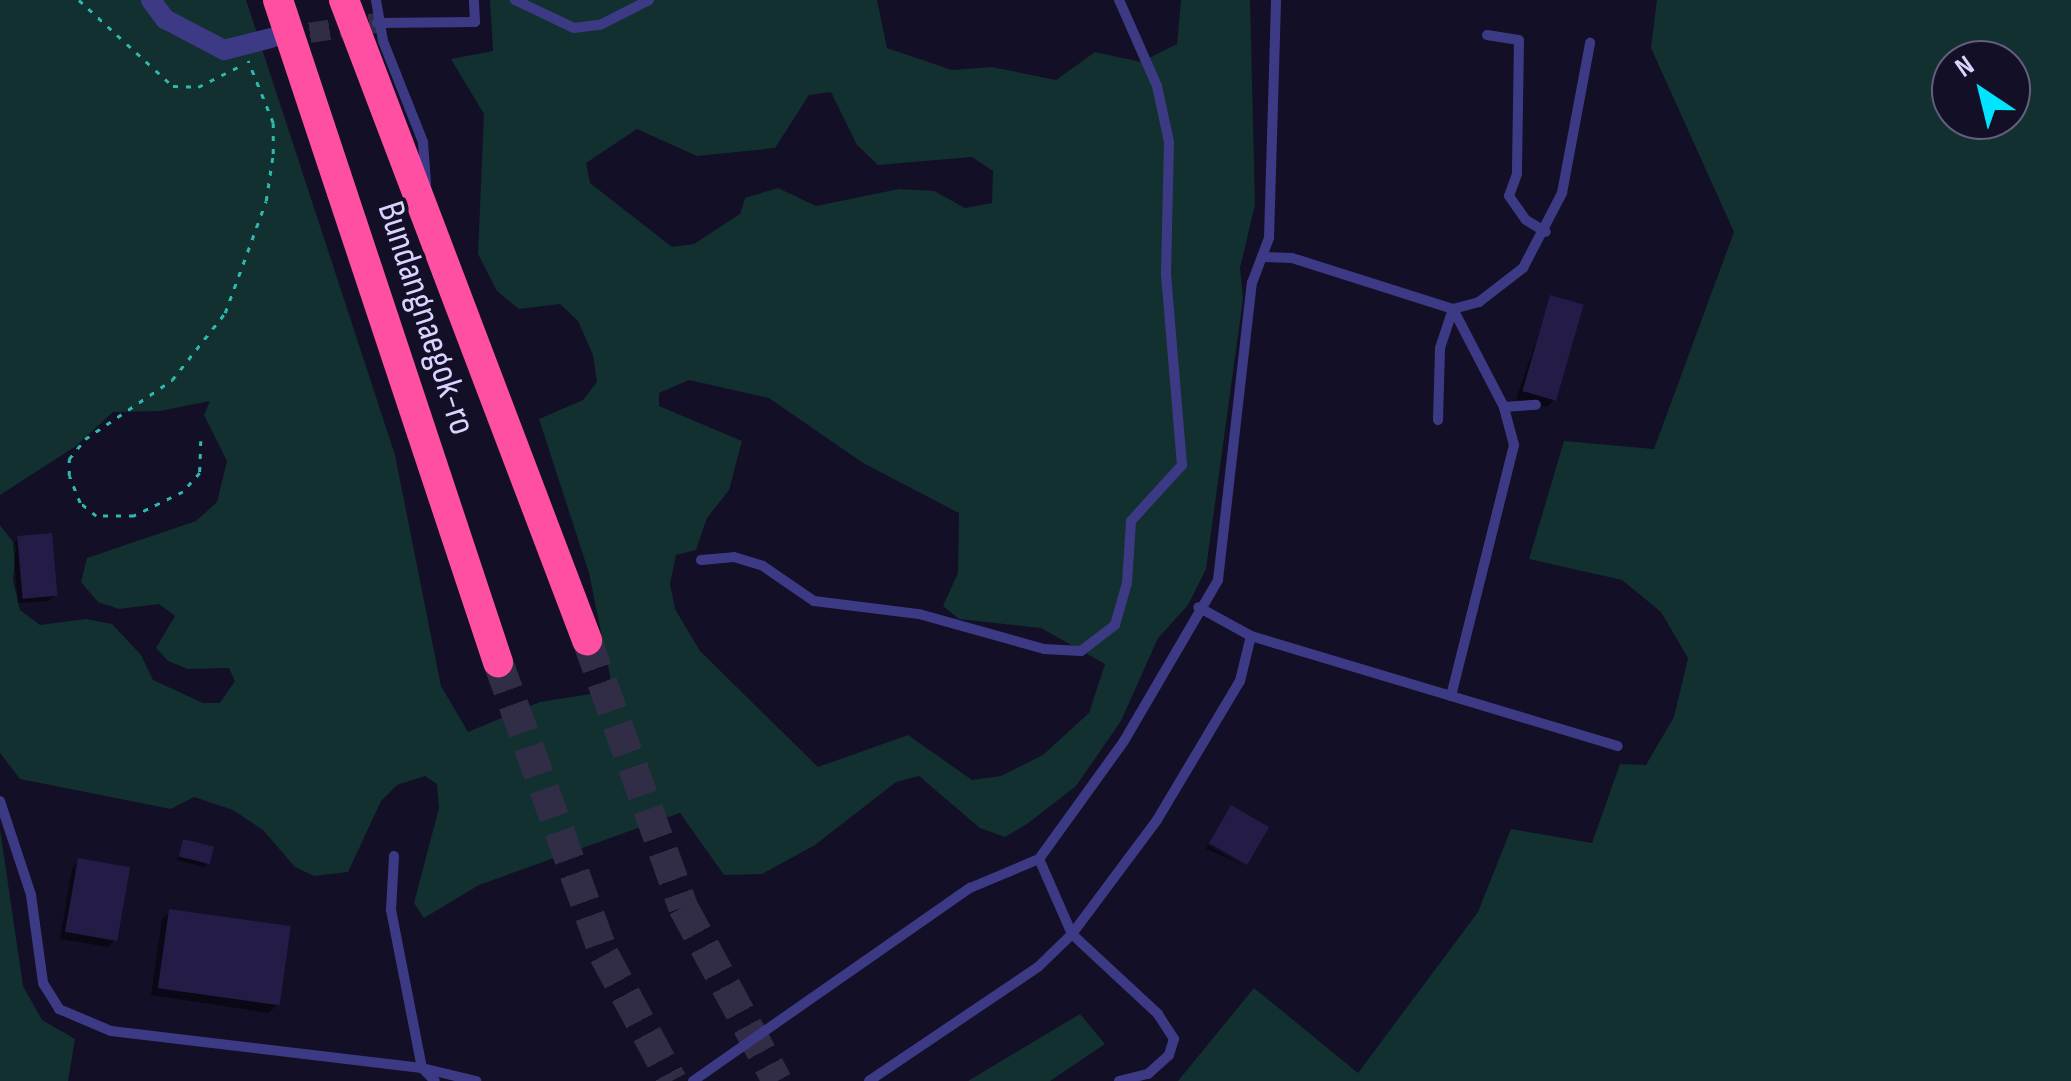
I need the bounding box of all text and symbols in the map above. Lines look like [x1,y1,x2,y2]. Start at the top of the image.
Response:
north arrow [1931,40,2031,140]
text: N [1949,49,1980,84]
street label: Bundangnaegok-ro [367,196,485,440]

